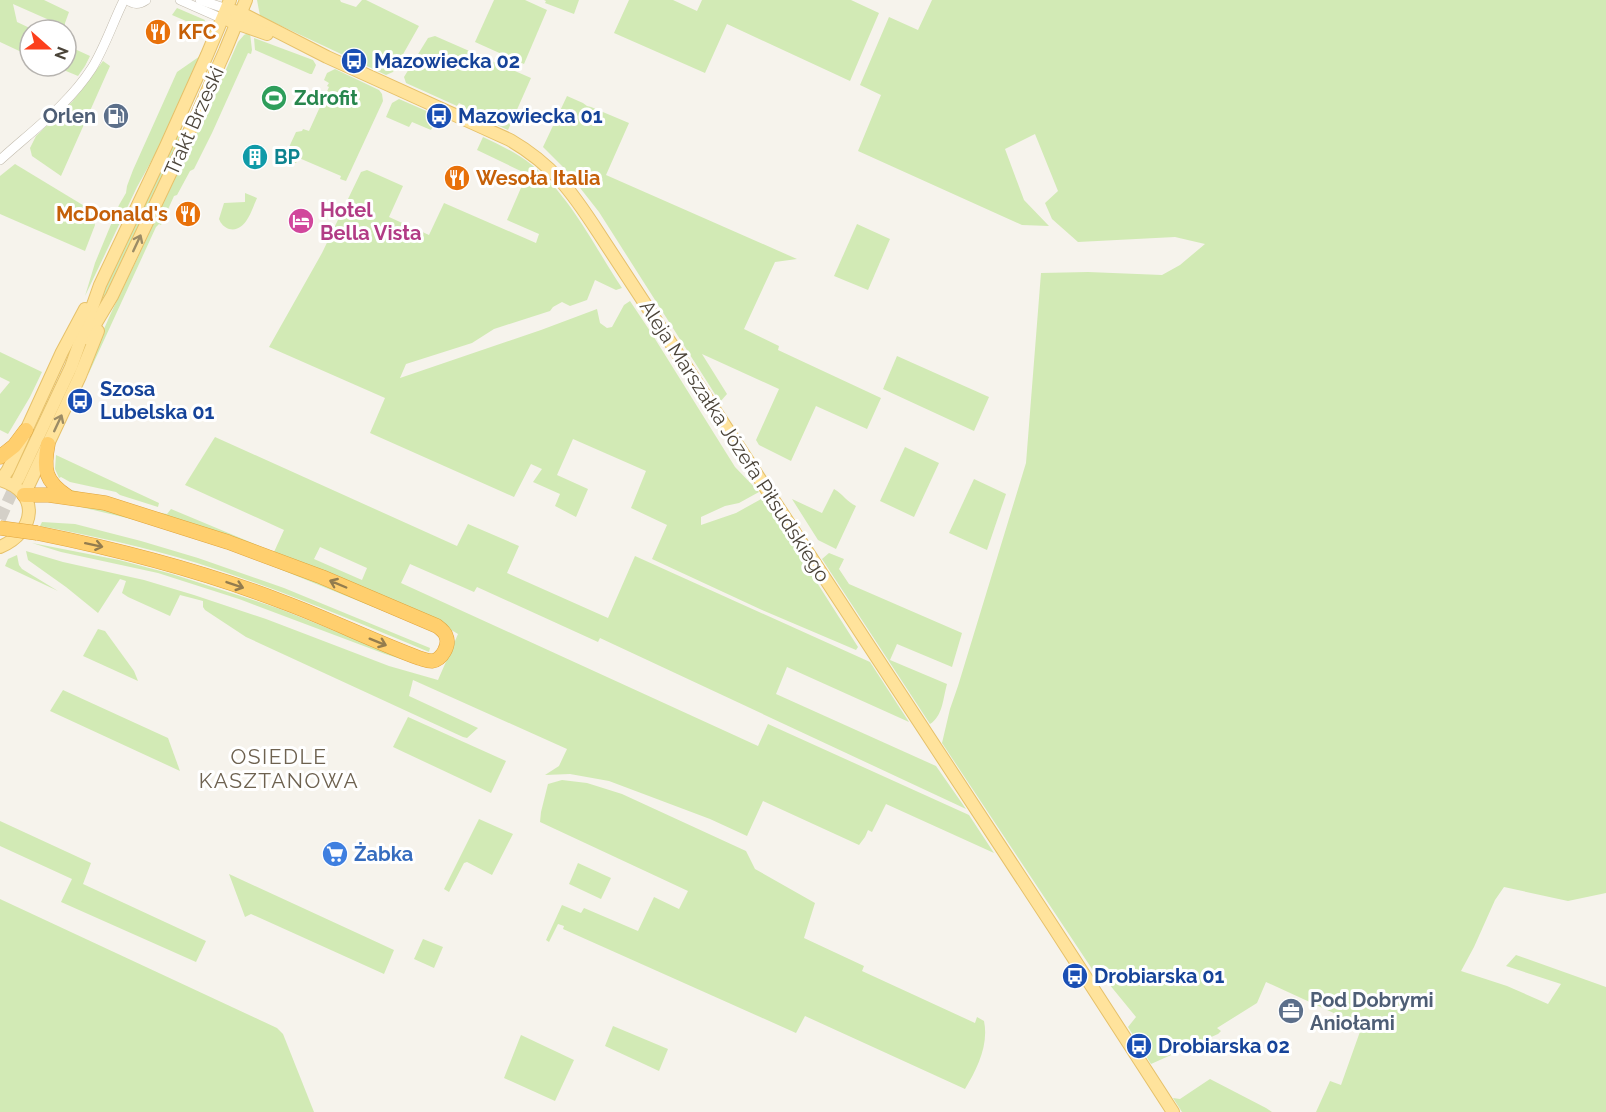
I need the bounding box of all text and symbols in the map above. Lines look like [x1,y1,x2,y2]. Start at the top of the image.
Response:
restaurant icon: KFC [143,17,173,47]
north arrow [18,18,78,78]
place label: KFC [178,20,217,44]
text: N [50,44,73,62]
bus stop icon: Mazowiecka 02 [339,46,369,76]
place label: Mazowiecka 02 [374,49,520,73]
street label: Trakt Brzeski [159,63,229,179]
sports icon: Zdrofit [259,83,289,113]
place label: Zdrofit [294,86,358,110]
fuel station icon: Orlen [101,101,131,131]
bus stop icon: Mazowiecka 01 [424,101,454,131]
place label: Orlen [43,104,96,128]
place label: Mazowiecka 01 [458,104,603,128]
building icon: BP [240,142,270,172]
place label: BP [274,145,301,169]
restaurant icon: Wesoła Italia [442,163,472,193]
place label: Wesoła Italia [476,166,600,190]
place label: Hotel Bella Vista [320,198,421,245]
restaurant icon: McDonald's [173,199,203,229]
place label: McDonald's [56,202,168,226]
hotel icon: Hotel Bella Vista [286,206,316,236]
one-way arrow [131,235,143,253]
street label: Aleja Marszałka Józefa Piłsudskiego [635,296,835,586]
place label: Szosa Lubelska 01 [100,377,215,424]
bus stop icon: Szosa Lubelska 01 [65,386,95,416]
one-way arrow [52,414,64,432]
one-way arrow [84,540,103,552]
one-way arrow [330,578,348,589]
one-way arrow [225,580,244,591]
one-way arrow [369,637,387,648]
district label: OSIEDLE KASZTANOWA [199,744,359,793]
supermarket icon: Żabka [320,839,350,869]
place label: Żabka [354,842,413,866]
bus stop icon: Drobiarska 01 [1060,961,1090,991]
place label: Drobiarska 01 [1094,964,1225,988]
place label: Pod Dobrymi Aniołami [1310,988,1434,1035]
office icon: Pod Dobrymi Aniołami [1276,996,1306,1026]
bus stop icon: Drobiarska 02 [1124,1031,1154,1061]
place label: Drobiarska 02 [1158,1034,1290,1058]

